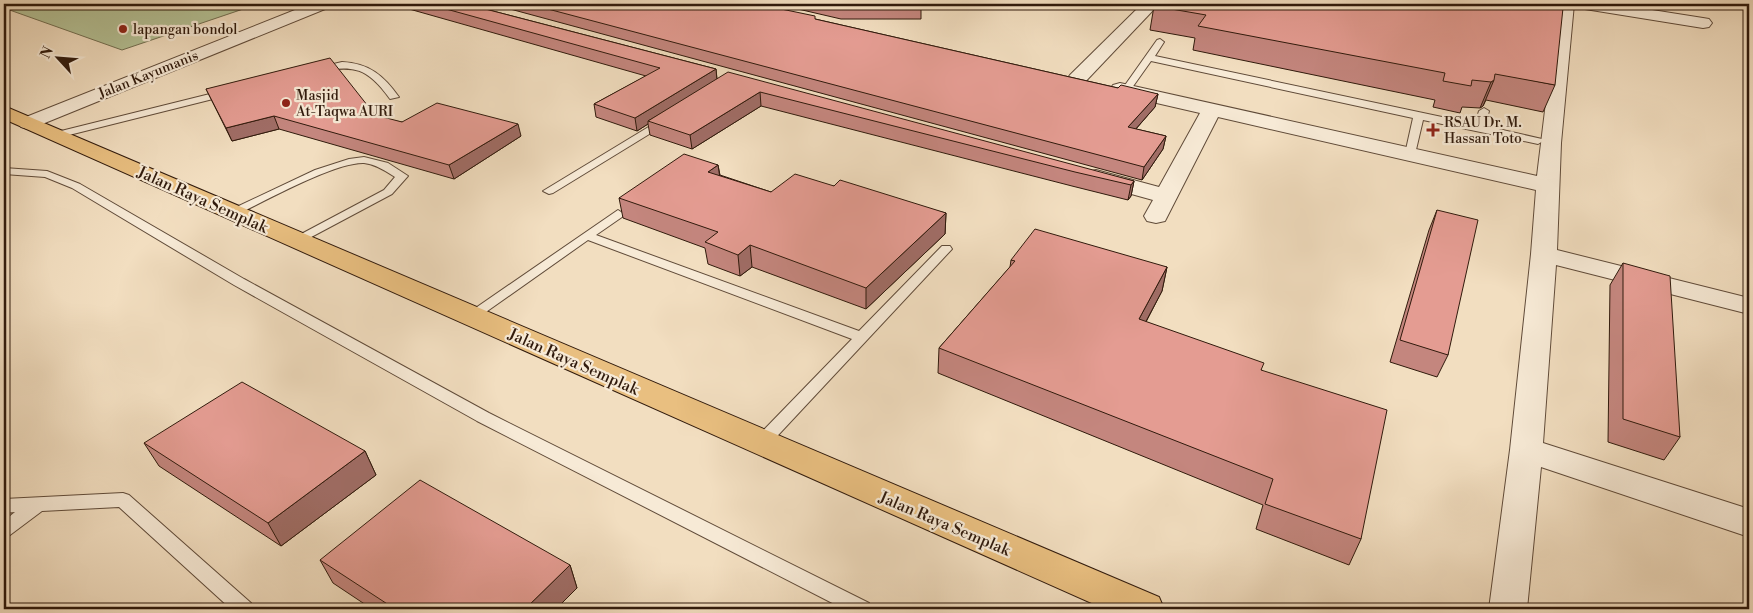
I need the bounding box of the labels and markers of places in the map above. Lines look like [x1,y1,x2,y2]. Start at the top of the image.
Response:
place label: lapangan bondol [133,21,237,39]
marker: lapangan bondol [117,23,129,35]
place label: Masjid At-Taqwa AURI [295,87,394,121]
marker: Masjid At-Taqwa AURI [280,97,292,109]
place label: RSAU Dr. M. Hassan Toto [1444,114,1522,148]
marker: RSAU Dr. M. Hassan Toto [1426,123,1440,137]

